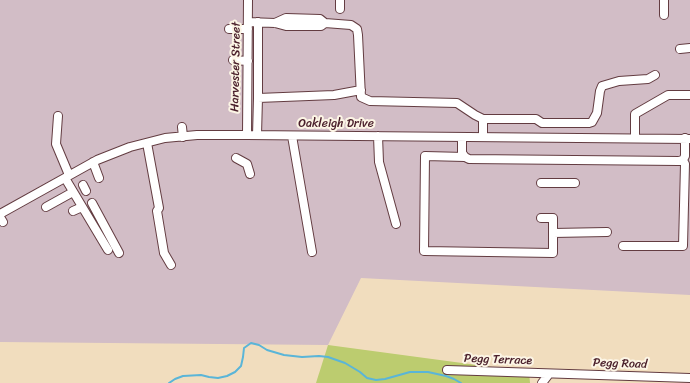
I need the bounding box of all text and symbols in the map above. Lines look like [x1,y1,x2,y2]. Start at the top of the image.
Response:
street label: Harvester Street [228,22,244,112]
street label: Oakleigh Drive [298,117,374,131]
street label: Pegg Terrace [464,352,532,368]
street label: Pegg Road [593,356,647,372]

